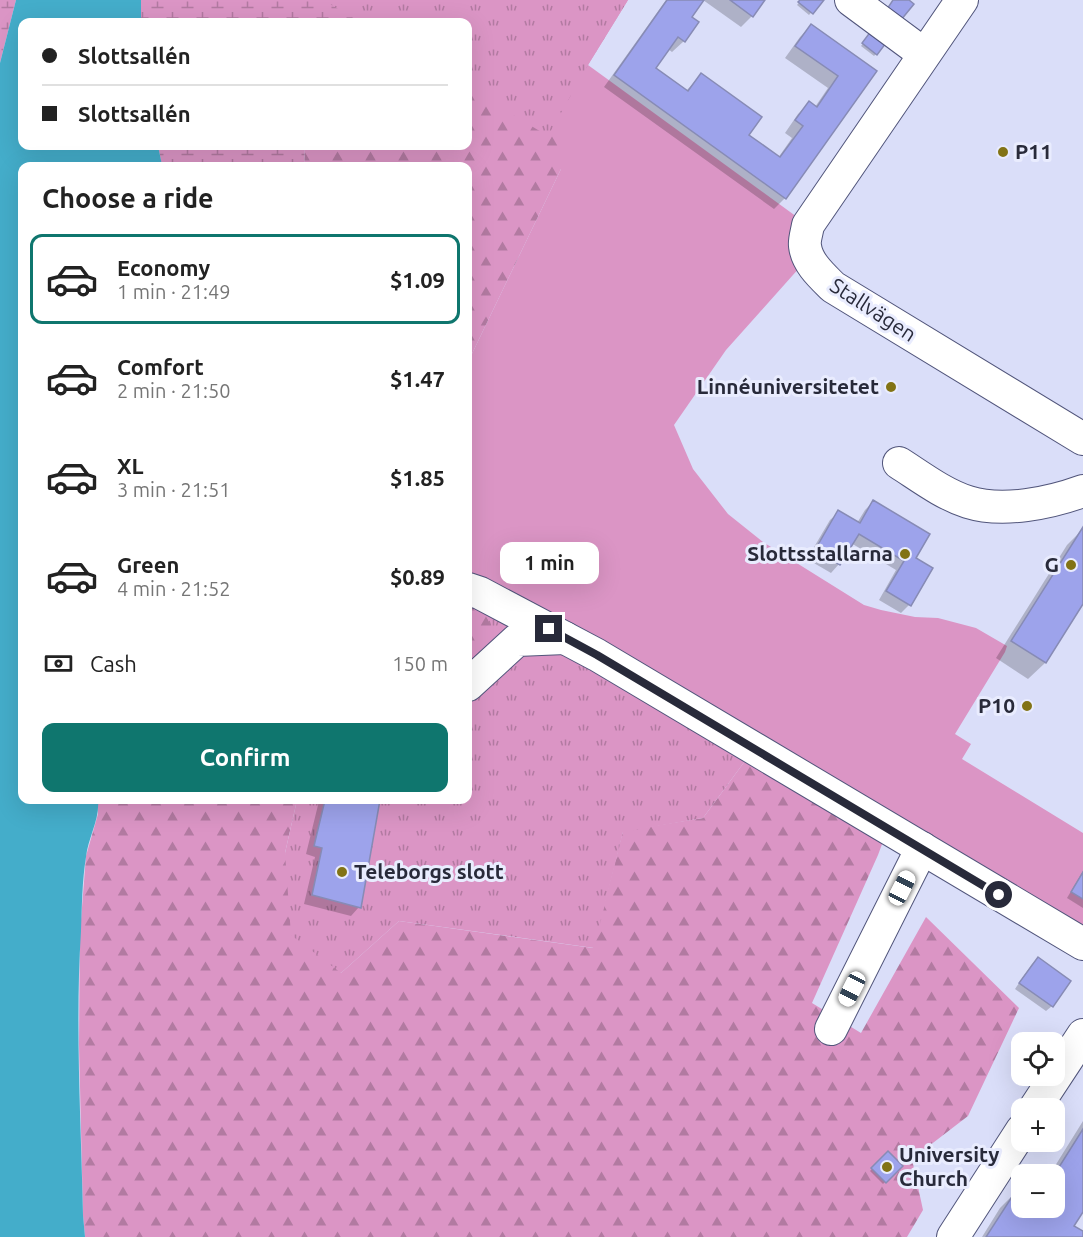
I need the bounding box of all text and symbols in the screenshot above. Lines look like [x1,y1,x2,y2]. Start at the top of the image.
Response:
text: Slottsallén [78,43,191,68]
text: Slottsallén [78,101,191,126]
place label: P11 [1015,139,1052,163]
marker: P11 [996,145,1010,159]
text: Choose a ride [42,183,214,213]
icon: car [45,252,99,306]
text: Economy [117,255,210,280]
text: $1.09 [390,267,445,292]
street label: Stallvägen [826,272,921,346]
text: 1 min · 21:49 [117,280,231,303]
icon: car [45,351,99,405]
text: Comfort [117,354,204,379]
text: $1.47 [390,366,445,391]
place label: Linnéuniversitetet [697,374,879,398]
text: 2 min · 21:50 [117,379,231,402]
marker: Linnéuniversitetet [884,380,898,394]
icon: car [45,450,99,504]
text: XL [117,453,144,478]
text: $1.85 [390,465,445,490]
text: 3 min · 21:51 [117,478,231,501]
place label: Slottsstallarna [747,541,893,565]
callout: 1 min [500,542,598,584]
marker: Slottsstallarna [898,547,912,561]
icon: car [45,549,99,603]
text: 1 min [524,551,575,574]
text: Green [117,552,179,577]
place label: G [1044,552,1059,576]
marker: G [1064,558,1078,572]
text: $0.89 [390,564,445,589]
text: 4 min · 21:52 [117,577,231,600]
route end [535,615,562,642]
icon: cash [42,647,75,680]
text: Cash [90,651,137,676]
text: 150 m [392,652,448,675]
place label: P10 [978,693,1015,717]
marker: P10 [1020,699,1034,713]
button: Confirm [42,723,448,792]
place label: Teleborgs slott [354,859,504,883]
marker: Teleborgs slott [335,865,349,879]
car [886,868,918,908]
route start [985,881,1012,908]
car [836,969,868,1009]
map controls [1011,1032,1065,1218]
button: locate [1011,1032,1065,1086]
button: + [1011,1098,1065,1152]
place label: University Church [899,1142,999,1190]
marker: University Church [880,1160,894,1174]
button: − [1011,1164,1065,1218]

